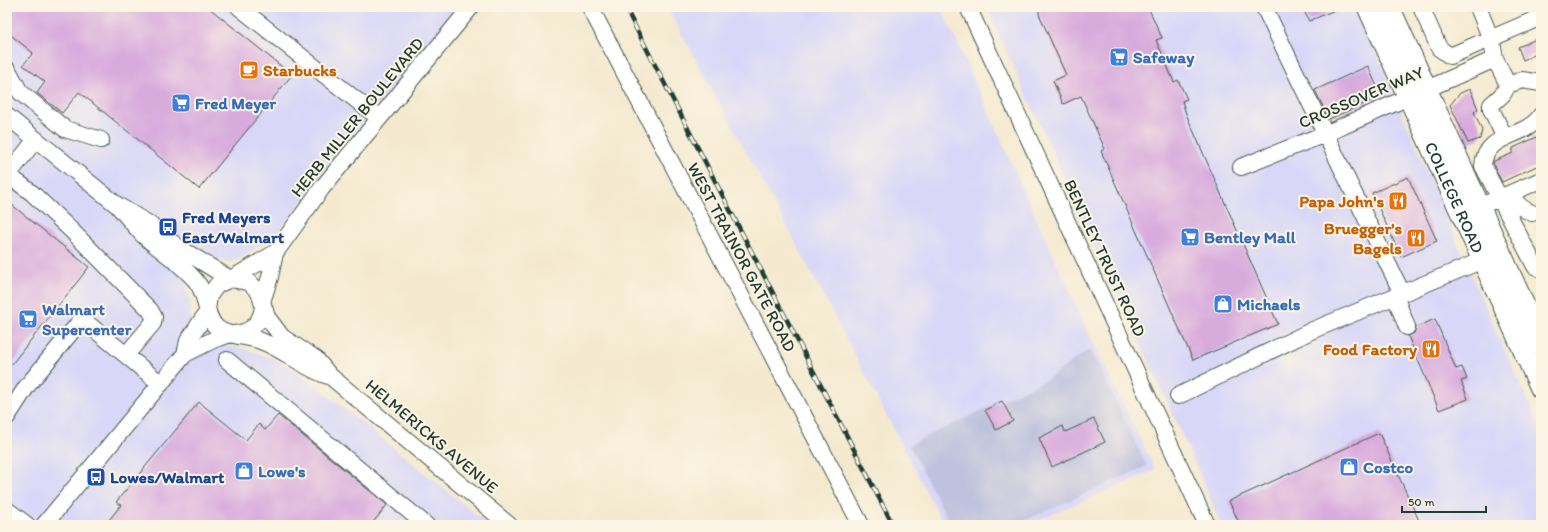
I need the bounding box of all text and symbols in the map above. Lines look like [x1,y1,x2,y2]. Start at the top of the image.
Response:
street label: HERB MILLER BOULEVARD [286,33,428,201]
supermarket icon: Safeway [1108,46,1130,68]
place label: Safeway [1133,47,1195,68]
cafe icon: Starbucks [238,59,260,81]
place label: Starbucks [263,60,337,80]
street label: CROSSOVER WAY [1296,62,1427,132]
supermarket icon: Fred Meyer [170,92,192,114]
place label: Fred Meyer [195,93,276,114]
street label: COLLEGE ROAD [1421,139,1488,256]
street label: WEST TRAINOR GATE ROAD [683,159,801,355]
street label: BENTLEY TRUST ROAD [1060,176,1150,340]
restaurant icon: Papa John's [1387,190,1409,212]
place label: Papa John's [1299,191,1384,212]
place label: Fred Meyers East/Walmart [182,207,285,247]
bus stop icon: Fred Meyers East/Walmart [157,216,179,238]
place label: Bruegger's Bagels [1324,218,1402,259]
supermarket icon: Bentley Mall [1179,226,1201,248]
place label: Bentley Mall [1204,227,1296,248]
restaurant icon: Bruegger's Bagels [1405,227,1427,249]
shop icon: Michaels [1212,293,1234,315]
place label: Michaels [1237,294,1301,314]
place label: Walmart Supercenter [42,299,132,340]
supermarket icon: Walmart Supercenter [17,308,39,330]
restaurant icon: Food Factory [1420,338,1442,360]
place label: Food Factory [1323,339,1418,360]
street label: HELMERICKS AVENUE [362,375,502,497]
shop icon: Costco [1338,456,1360,478]
place label: Costco [1363,457,1414,477]
shop icon: Lowe's [233,460,255,482]
place label: Lowe's [258,461,306,481]
bus stop icon: Lowes/Walmart [85,466,107,488]
place label: Lowes/Walmart [110,467,225,487]
scale bar [1402,488,1486,514]
text: 50 m [1408,495,1434,509]

